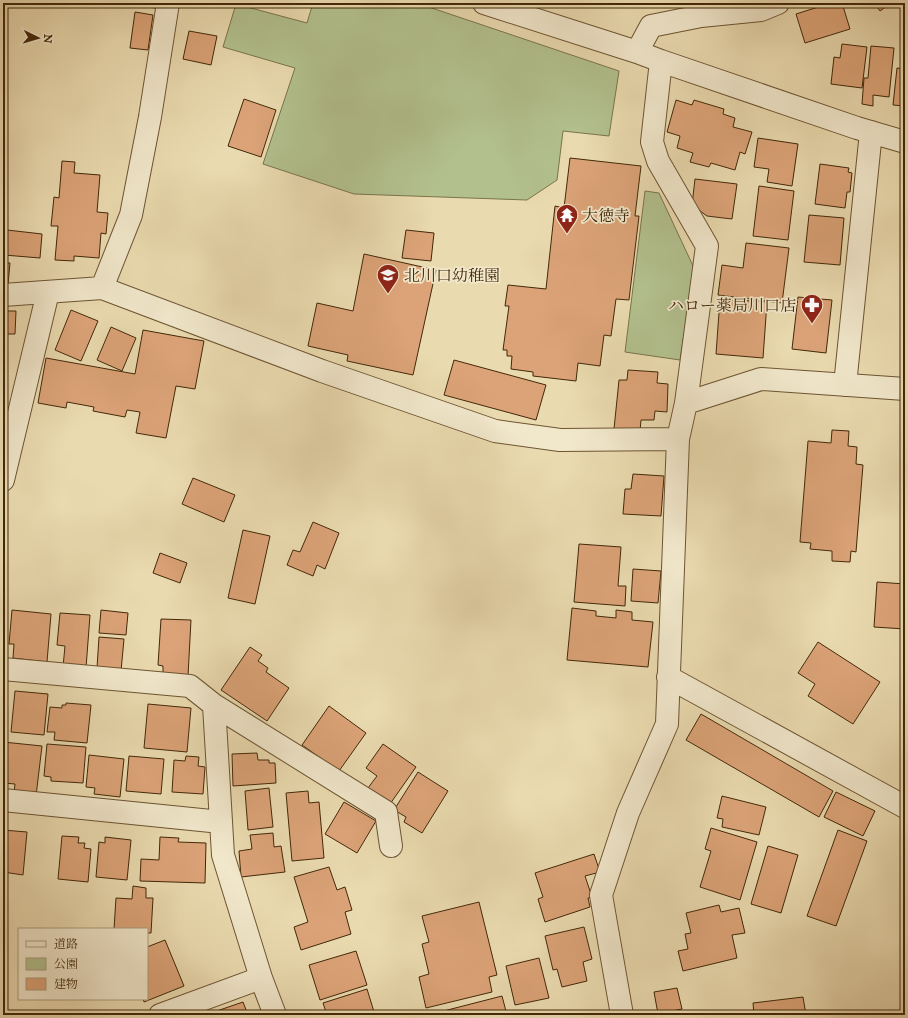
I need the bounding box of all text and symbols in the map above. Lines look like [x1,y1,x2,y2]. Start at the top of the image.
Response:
north arrow [18,18,58,58]
text: N [41,34,54,45]
temple icon: 大徳寺 [554,202,580,235]
place label: 大徳寺 [582,206,630,225]
school or university icon: 北川口幼稚園 [375,262,401,295]
place label: 北川口幼稚園 [404,266,500,285]
pharmacy icon: ハロー薬局川口店 [799,292,825,325]
place label: ハロー薬局川口店 [668,296,796,315]
legend [18,928,148,1000]
text: 道路 [54,937,78,951]
text: 公園 [54,957,78,971]
text: 建物 [54,977,78,991]

